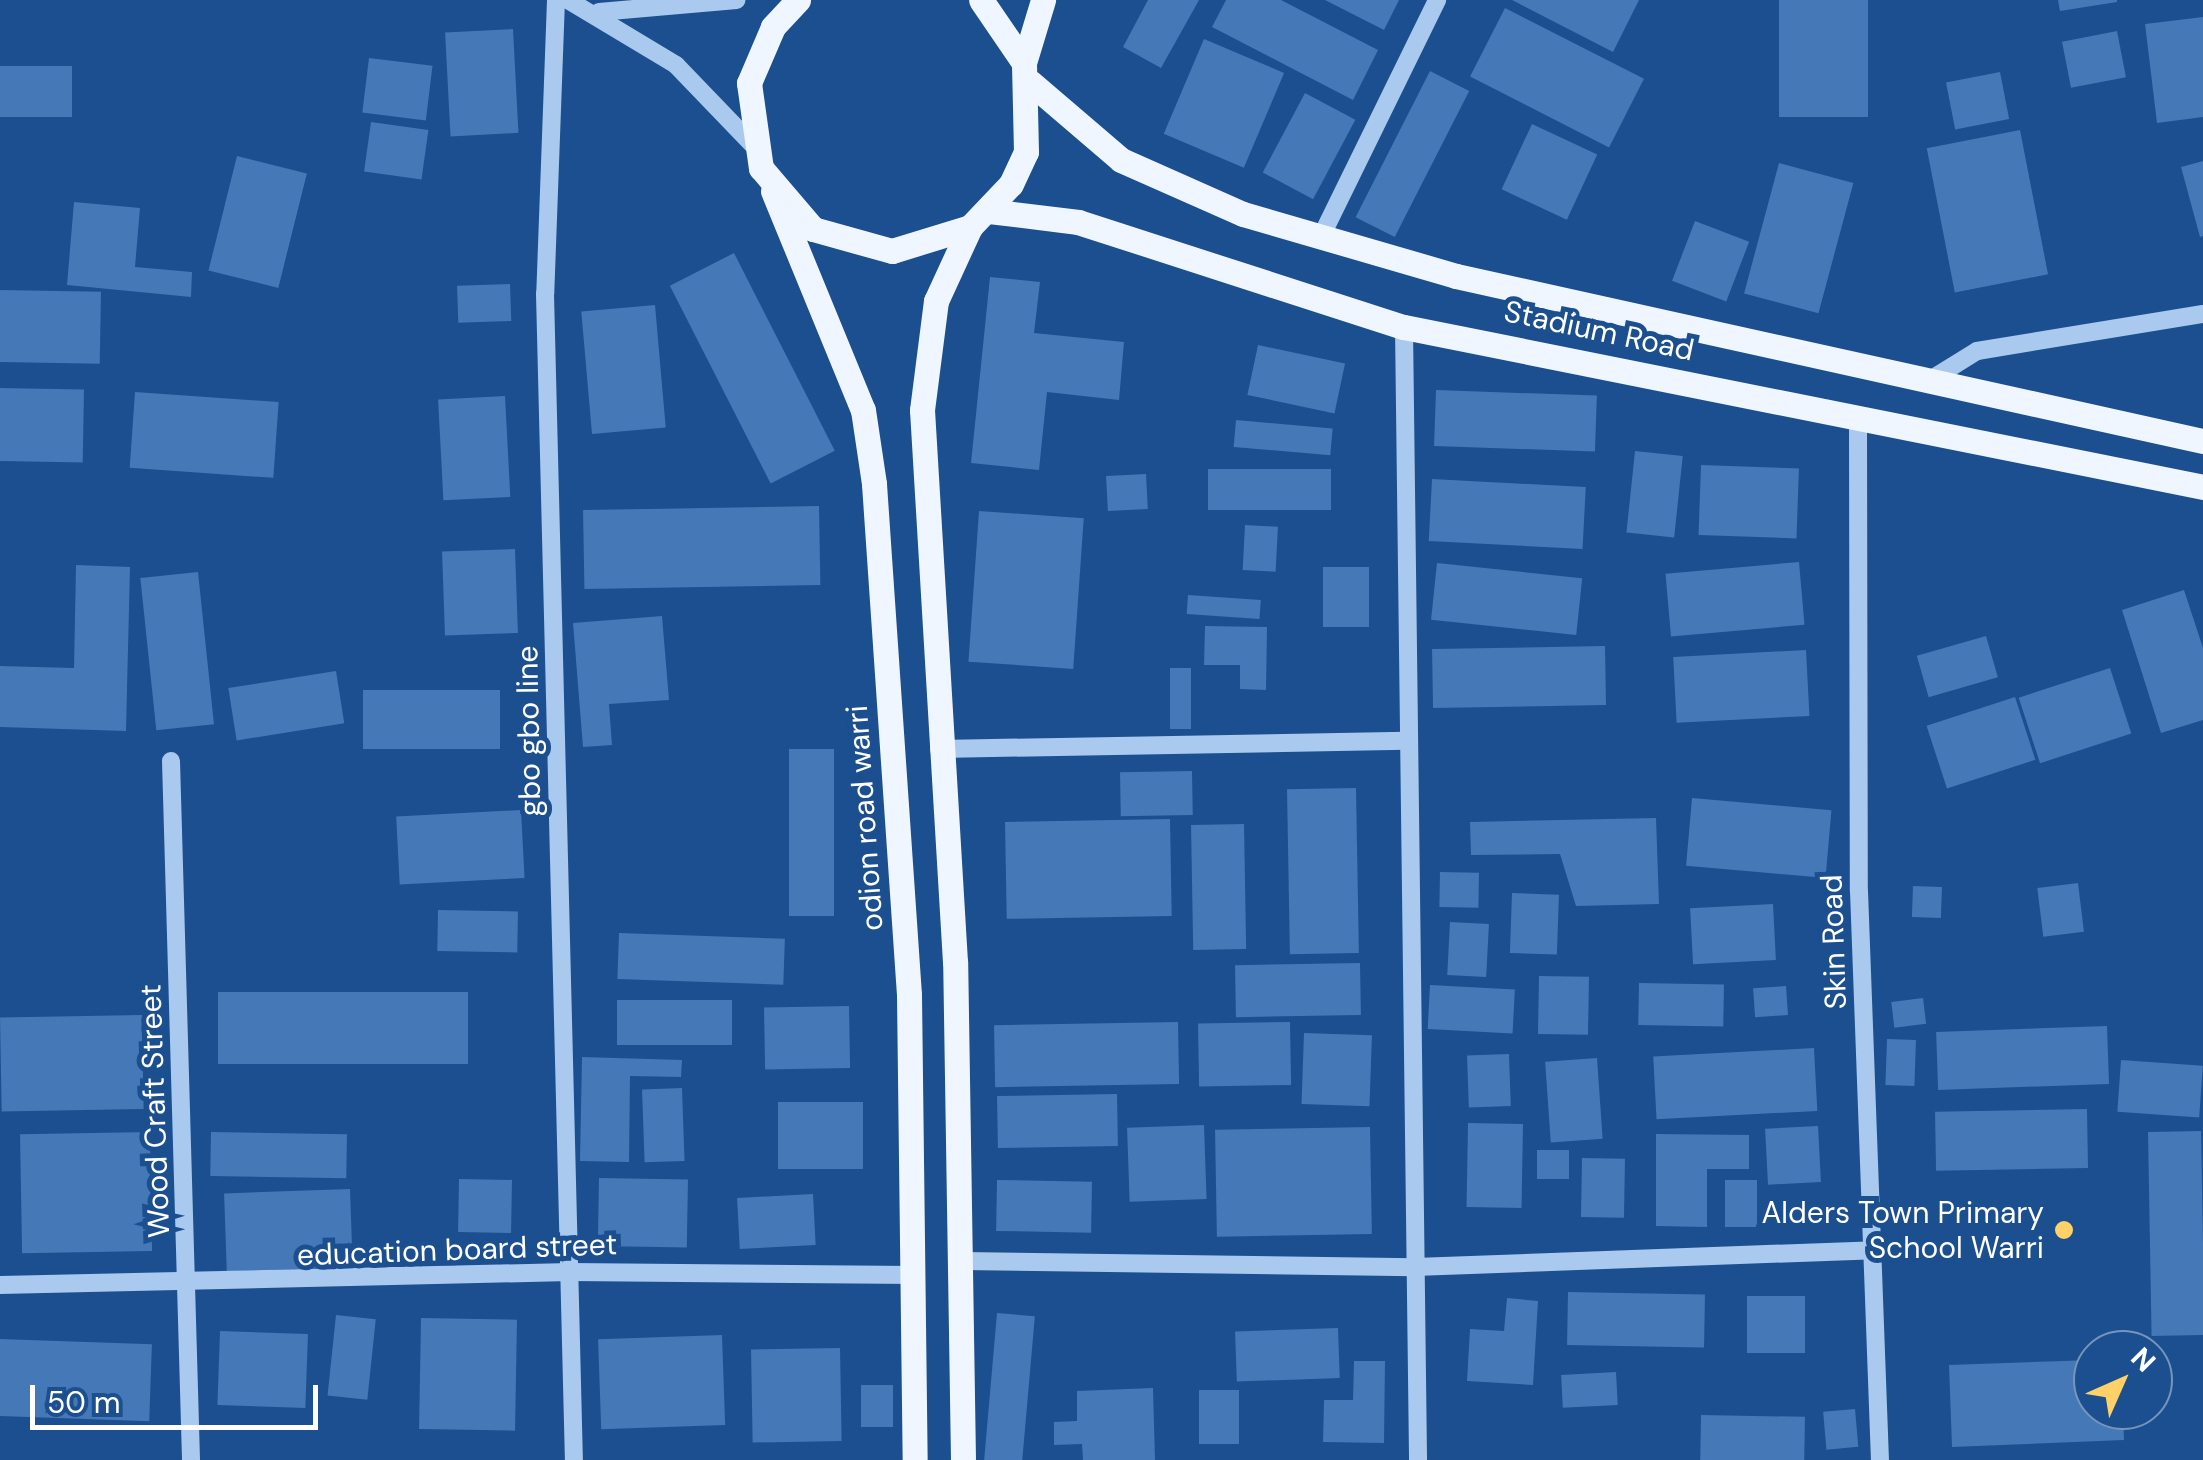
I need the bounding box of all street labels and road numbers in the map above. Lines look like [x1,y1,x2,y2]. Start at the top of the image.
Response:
street label: Stadium Road [1501,293,1697,369]
street label: gbo gbo line [510,645,548,817]
street label: odion road warri [839,704,891,932]
street label: Skin Road [1814,874,1854,1010]
street label: Wood Craft Street [133,984,177,1238]
street label: education board street [296,1226,618,1274]

